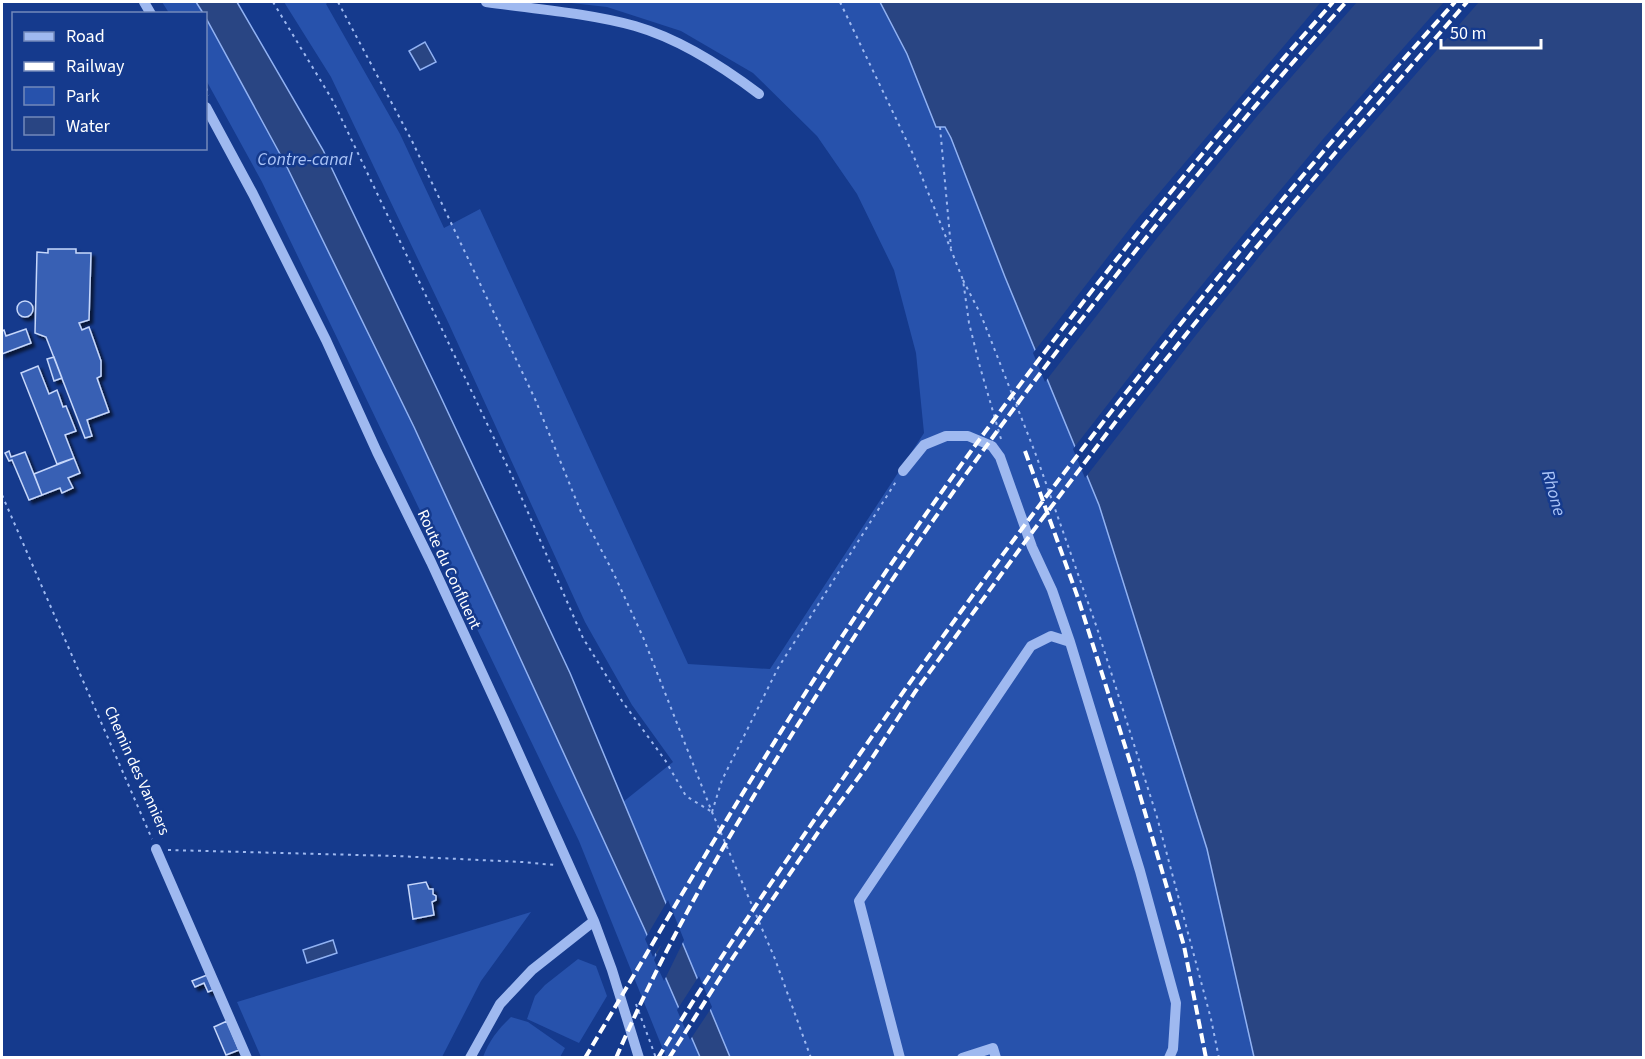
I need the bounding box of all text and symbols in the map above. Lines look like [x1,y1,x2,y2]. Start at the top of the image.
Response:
legend [12,12,207,150]
scale bar [1441,12,1542,50]
text: 50 m [1450,21,1486,46]
text: Road [66,24,105,49]
text: Railway [66,54,125,79]
text: Park [66,84,100,109]
text: Water [66,114,110,139]
water label: Contre-canal [257,147,353,172]
water label: Rhone [1535,467,1572,519]
street label: Route du Confluent [412,506,487,633]
street label: Chemin des Vanniers [99,702,176,839]

